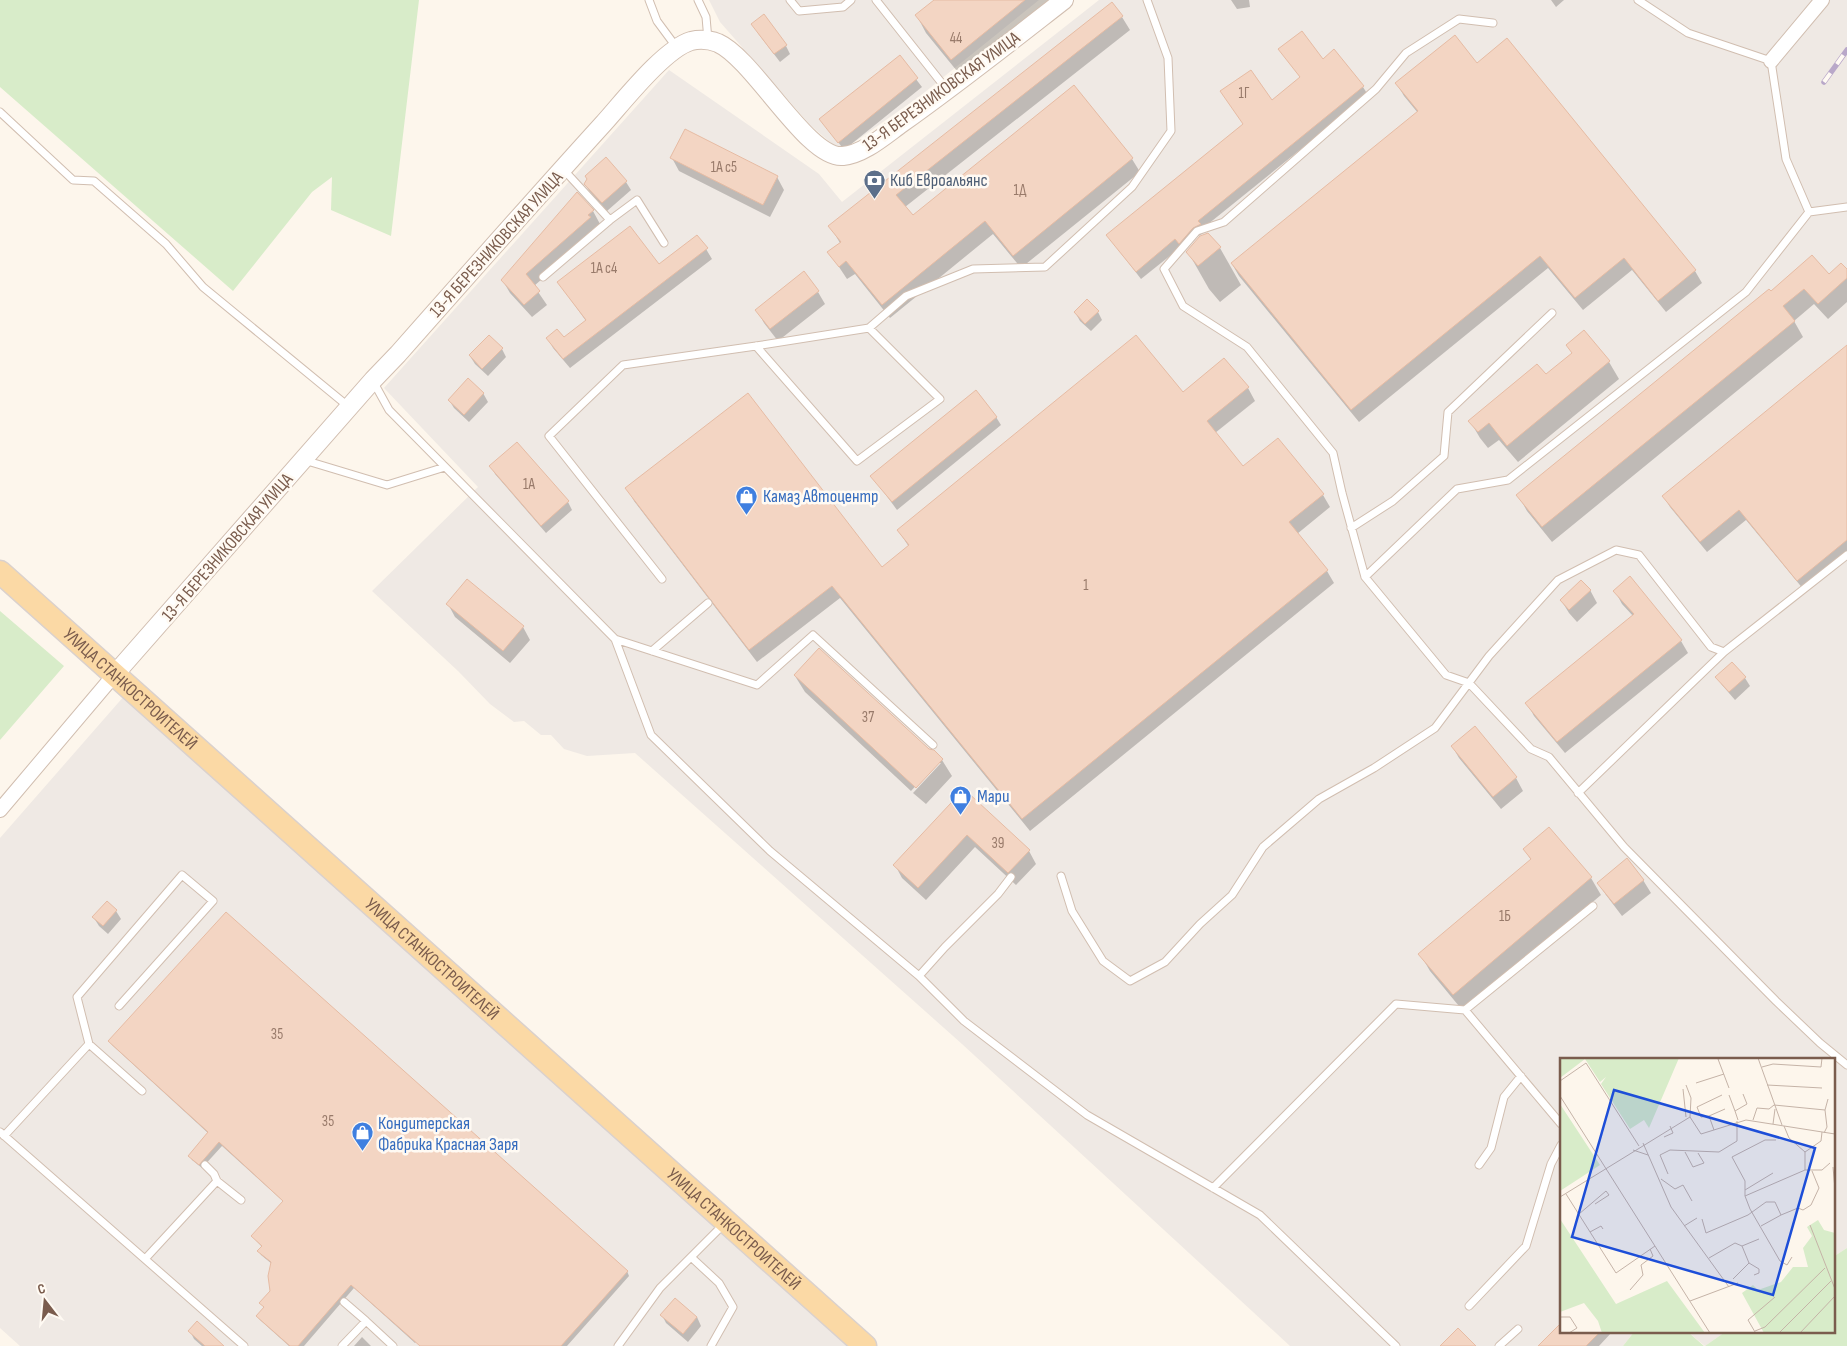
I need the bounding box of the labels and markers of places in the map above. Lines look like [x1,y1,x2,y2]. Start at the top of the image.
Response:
bank icon: Киб Евроальянс [862,168,886,199]
place label: Киб Евроальянс [890,170,988,191]
shop icon: Камаз Автоцентр [735,484,759,515]
place label: Камаз Автоцентр [763,486,878,507]
shop icon: Мари [949,784,973,815]
place label: Мари [977,786,1010,807]
place label: Кондитерская Фабрика Красная Заря [378,1113,518,1155]
shop icon: Кондитерская Фабрика Красная Заря [350,1121,374,1152]

